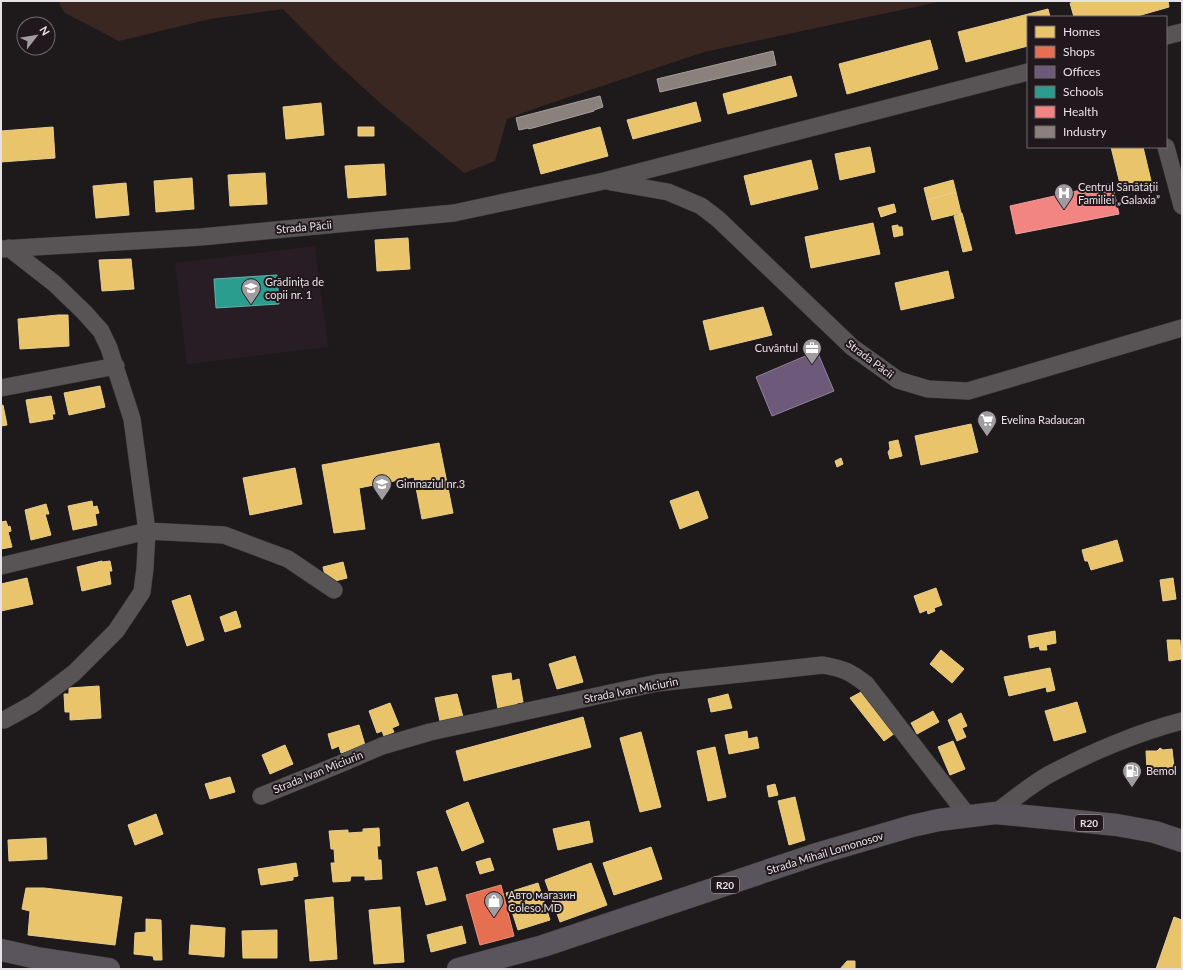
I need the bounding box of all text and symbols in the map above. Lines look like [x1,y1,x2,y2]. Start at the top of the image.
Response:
north arrow [16,16,56,56]
legend [1027,16,1167,148]
text: N [37,24,53,38]
text: Homes [1063,24,1100,39]
text: Shops [1063,44,1095,59]
text: Offices [1063,64,1100,79]
text: Schools [1063,84,1104,99]
text: Health [1063,104,1098,119]
text: Industry [1063,124,1107,139]
place label: Centrul Sănătății Familiei „Galaxia” [1078,180,1160,206]
hospital icon: Centrul Sănătății Familiei „Galaxia” [1053,182,1075,210]
street label: Strada Păcii [276,218,333,235]
place label: Grădinița de copii nr. 1 [265,275,324,301]
school or university icon: Grădinița de copii nr. 1 [240,277,262,305]
office icon: Cuvântul [801,337,823,365]
street label: Strada Păcii [844,337,897,381]
place label: Cuvântul [755,341,798,354]
supermarket icon: Evelina Radaucan [976,409,998,437]
place label: Evelina Radaucan [1001,413,1085,426]
school or university icon: Gimnaziul nr.3 [371,473,393,501]
place label: Gimnaziul nr.3 [396,477,465,490]
street label: Strada Ivan Miciurin [583,674,679,705]
street label: Strada Ivan Miciurin [271,748,365,796]
fuel station icon: Bemol [1121,760,1143,788]
place label: Bemol [1146,764,1177,777]
road number: R20 [1075,815,1103,831]
street label: Strada Mihail Lomonosov [765,828,885,877]
road number: R20 [711,877,739,893]
place label: Авто магазин Coleso.MD [508,888,576,914]
shop icon: Авто магазин Coleso.MD [483,890,505,918]

